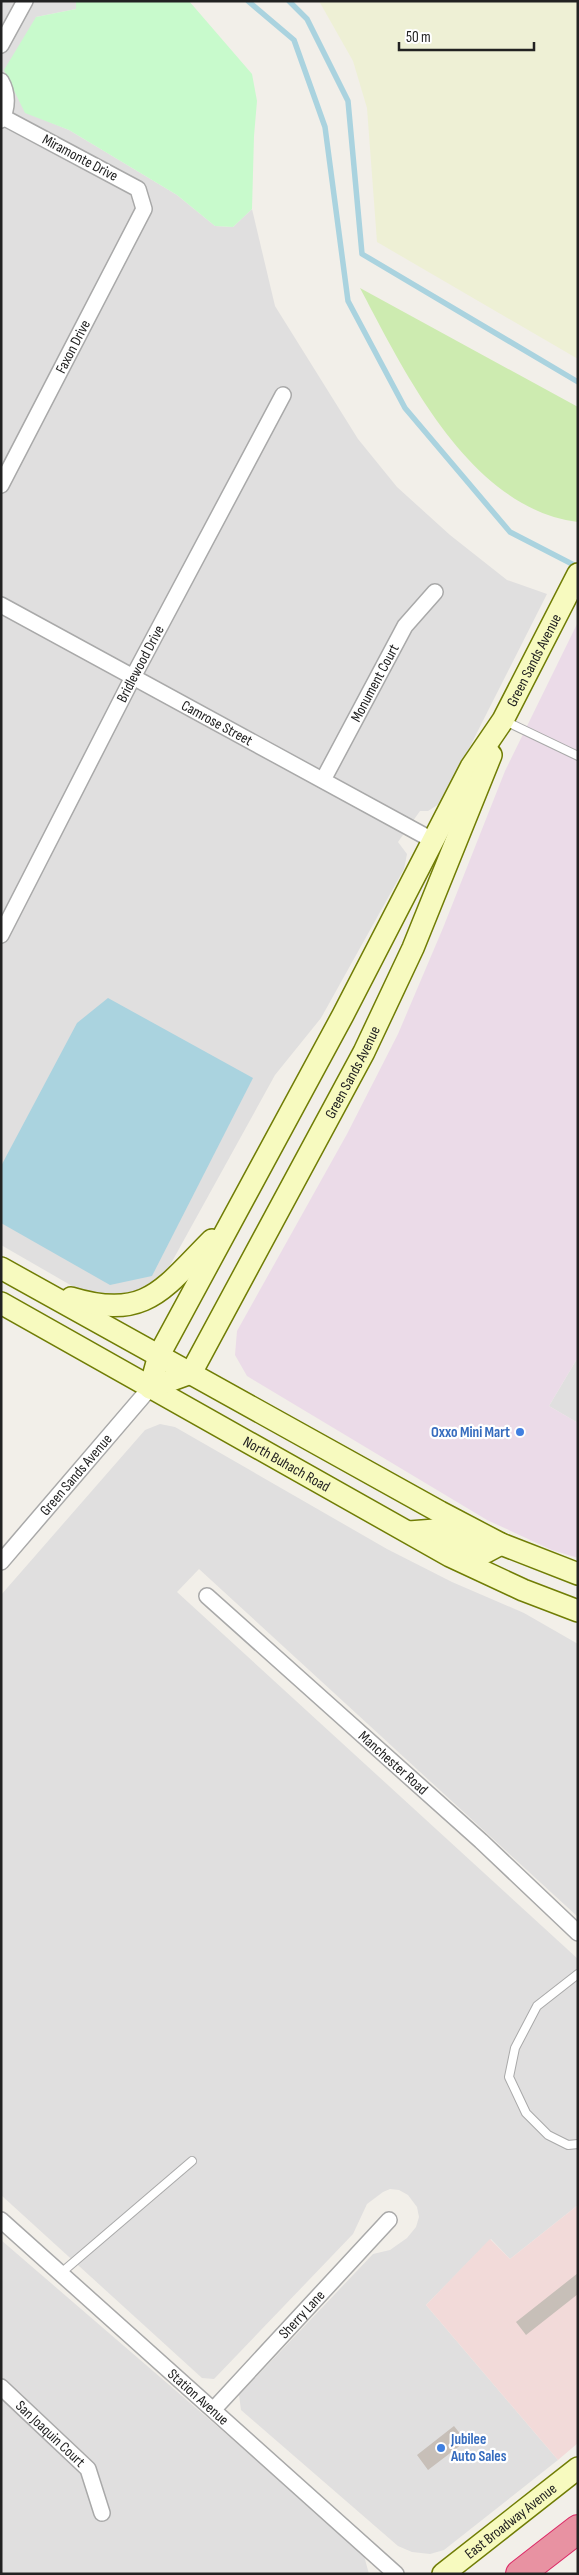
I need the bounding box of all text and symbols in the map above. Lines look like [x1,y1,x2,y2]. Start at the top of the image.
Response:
scale bar [399,20,534,52]
text: 50 m [406,28,431,47]
street label: Miramonte Drive [39,130,121,186]
street label: Faxon Drive [51,316,95,377]
street label: Green Sands Avenue [502,611,565,710]
street label: Bridlewood Drive [112,622,168,705]
street label: Monument Court [346,640,403,725]
street label: Camrose Street [178,696,256,750]
street label: Green Sands Avenue [320,1023,384,1122]
place label: Oxxo Mini Mart [431,1423,510,1442]
marker: Oxxo Mini Mart [514,1426,526,1438]
street label: Green Sands Avenue [35,1430,116,1520]
street label: North Buhach Road [240,1432,334,1496]
street label: Manchester Road [355,1726,432,1799]
street label: Sherry Lane [274,2286,329,2343]
street label: Station Avenue [164,2364,233,2429]
street label: San Joaquin Court [12,2396,90,2471]
place label: Jubilee Auto Sales [450,2430,507,2466]
marker: Jubilee Auto Sales [435,2442,447,2454]
street label: East Broadway Avenue [461,2479,561,2563]

